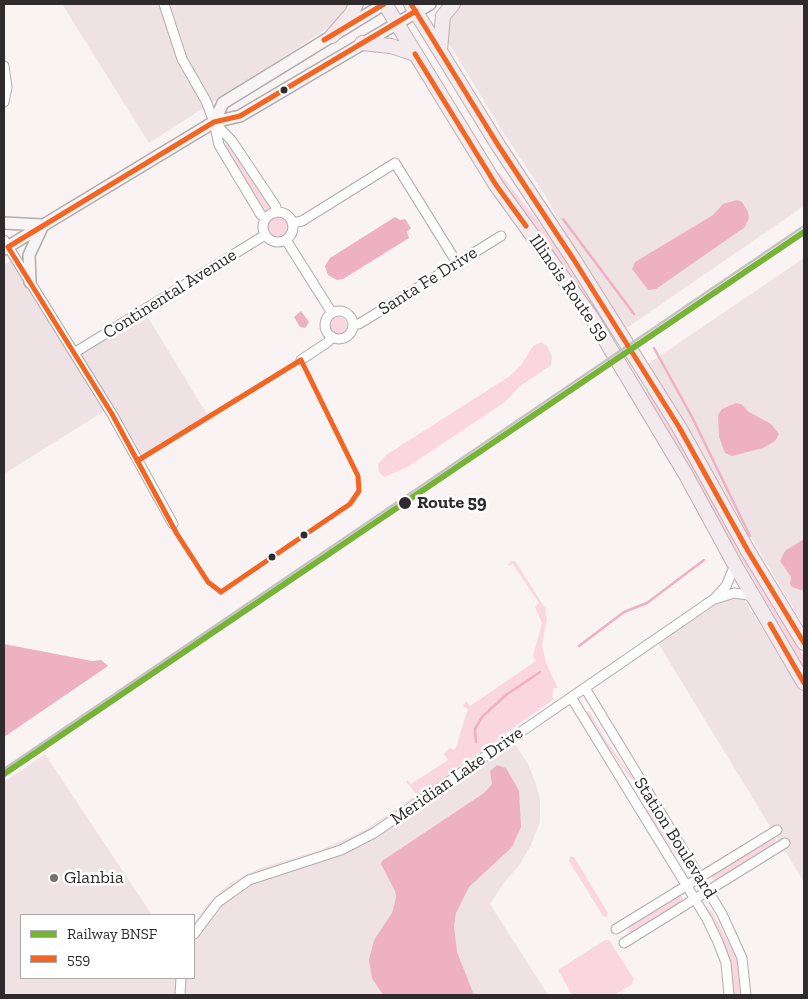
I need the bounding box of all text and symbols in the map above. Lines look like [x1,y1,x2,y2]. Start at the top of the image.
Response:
unlabelled marker [279,85,289,95]
street label: Illinois Route 59 [524,231,614,345]
street label: Santa Fe Drive [375,242,481,320]
street label: Continental Avenue [99,244,241,344]
place label: Route 59 [417,492,487,514]
marker: Route 59 [397,495,413,511]
unlabelled marker [299,530,309,540]
unlabelled marker [267,552,277,562]
street label: Meridian Lake Drive [386,722,528,830]
street label: Station Boulevard [629,773,721,903]
place label: Glanbia [64,867,124,889]
marker: Glanbia [48,872,60,884]
legend [20,914,195,979]
text: Railway BNSF [67,925,157,943]
text: 559 [67,950,90,968]

